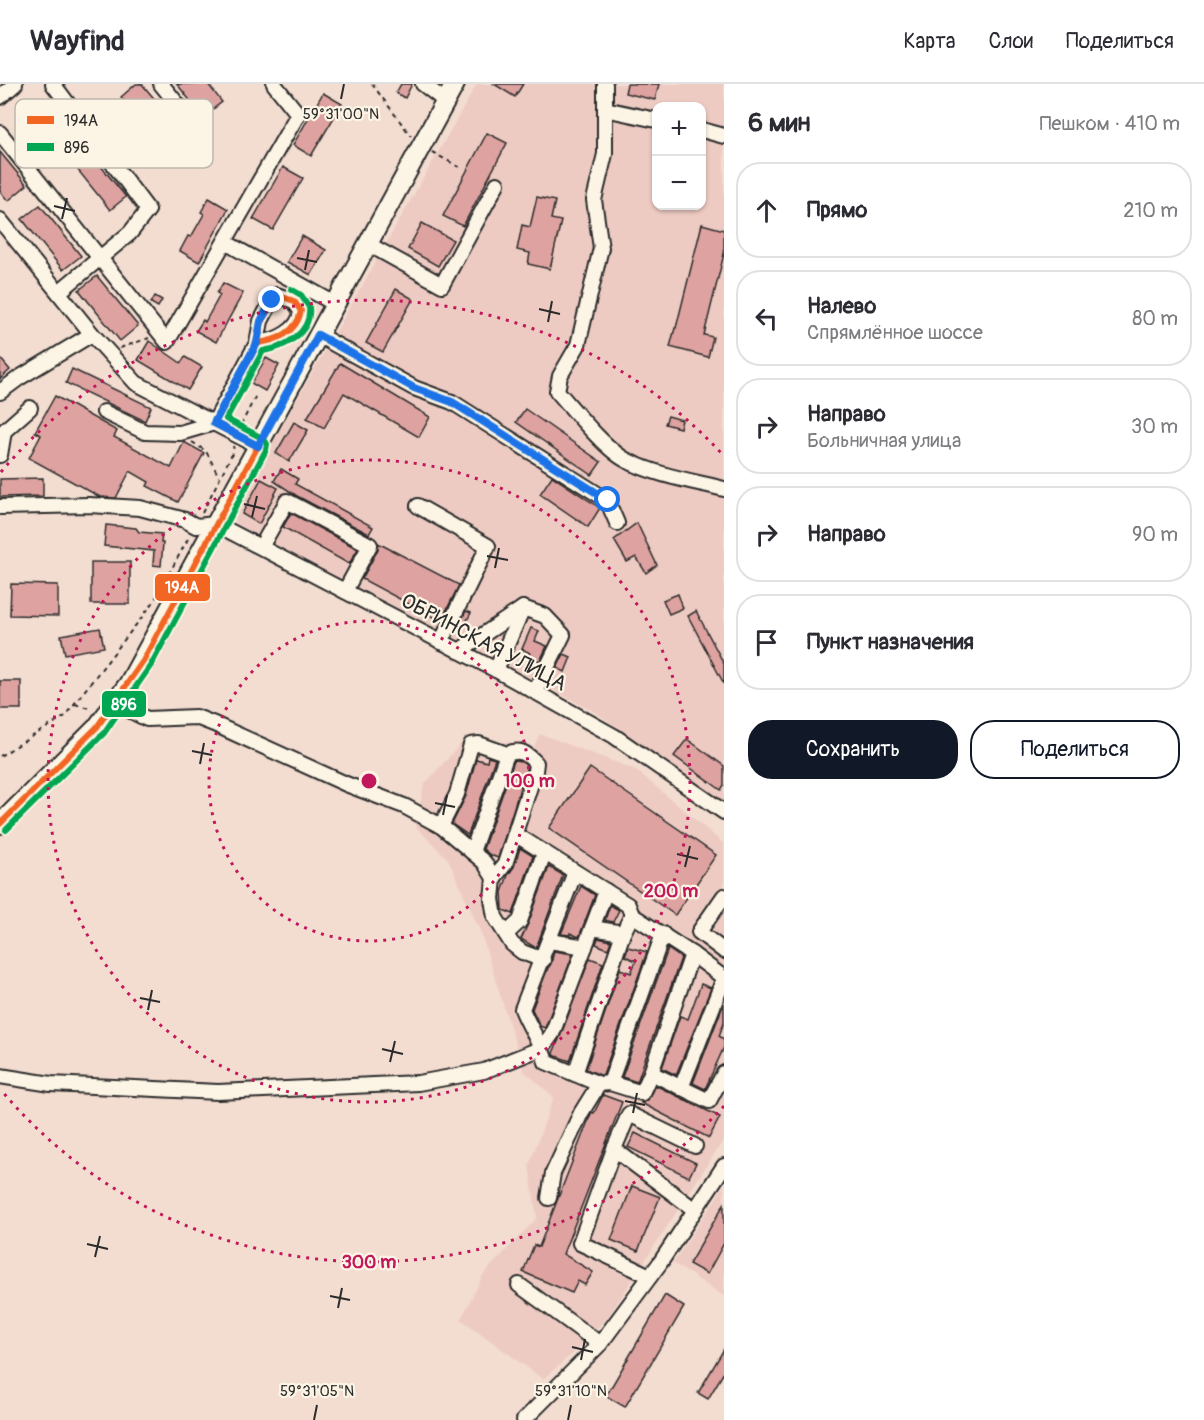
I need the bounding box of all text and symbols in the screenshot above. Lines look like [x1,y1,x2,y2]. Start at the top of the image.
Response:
text: Wayfind [30,24,125,59]
text: Карта [903,28,955,55]
text: Слои [988,28,1033,55]
text: Поделиться [1066,28,1174,55]
legend [15,99,213,168]
map controls [652,102,706,210]
button: + [652,102,706,156]
text: 59°31'00"N [303,105,379,124]
text: 6 мин [748,107,810,139]
text: 194А [64,111,98,131]
text: Пешком · 410 m [1039,111,1180,136]
text: 896 [64,138,90,158]
button: − [652,156,706,210]
icon: ahead [750,194,783,227]
text: Прямо [807,196,867,224]
text: 210 m [1123,198,1178,223]
route end [258,286,284,312]
text: Налево [807,292,876,320]
icon: left [750,302,783,335]
text: 80 m [1132,306,1178,331]
text: Спрямлённое шоссе [807,320,983,345]
text: Направо [807,400,886,428]
icon: right [750,410,783,443]
text: 30 m [1131,414,1178,439]
text: Больничная улица [807,428,961,453]
route start [594,486,620,512]
icon: right [750,518,783,551]
text: Направо [807,520,886,548]
text: 90 m [1132,522,1178,547]
line badge: 194А [154,573,211,602]
text: 194А [165,578,200,598]
street label: ОБРИНСКАЯ УЛИЦА [396,587,571,698]
icon: arrive [750,626,783,659]
text: Пункт назначения [807,628,974,656]
line badge: 896 [101,690,147,718]
text: 896 [111,695,137,715]
button: Сохранить [748,720,958,779]
button: Поделиться [970,720,1180,779]
text: 100 m [503,770,555,793]
centre of rings [359,771,379,791]
text: 200 m [644,880,698,903]
text: 300 m [342,1251,396,1274]
text: 59°31'05"N [280,1382,354,1401]
text: 59°31'10"N [535,1382,607,1401]

